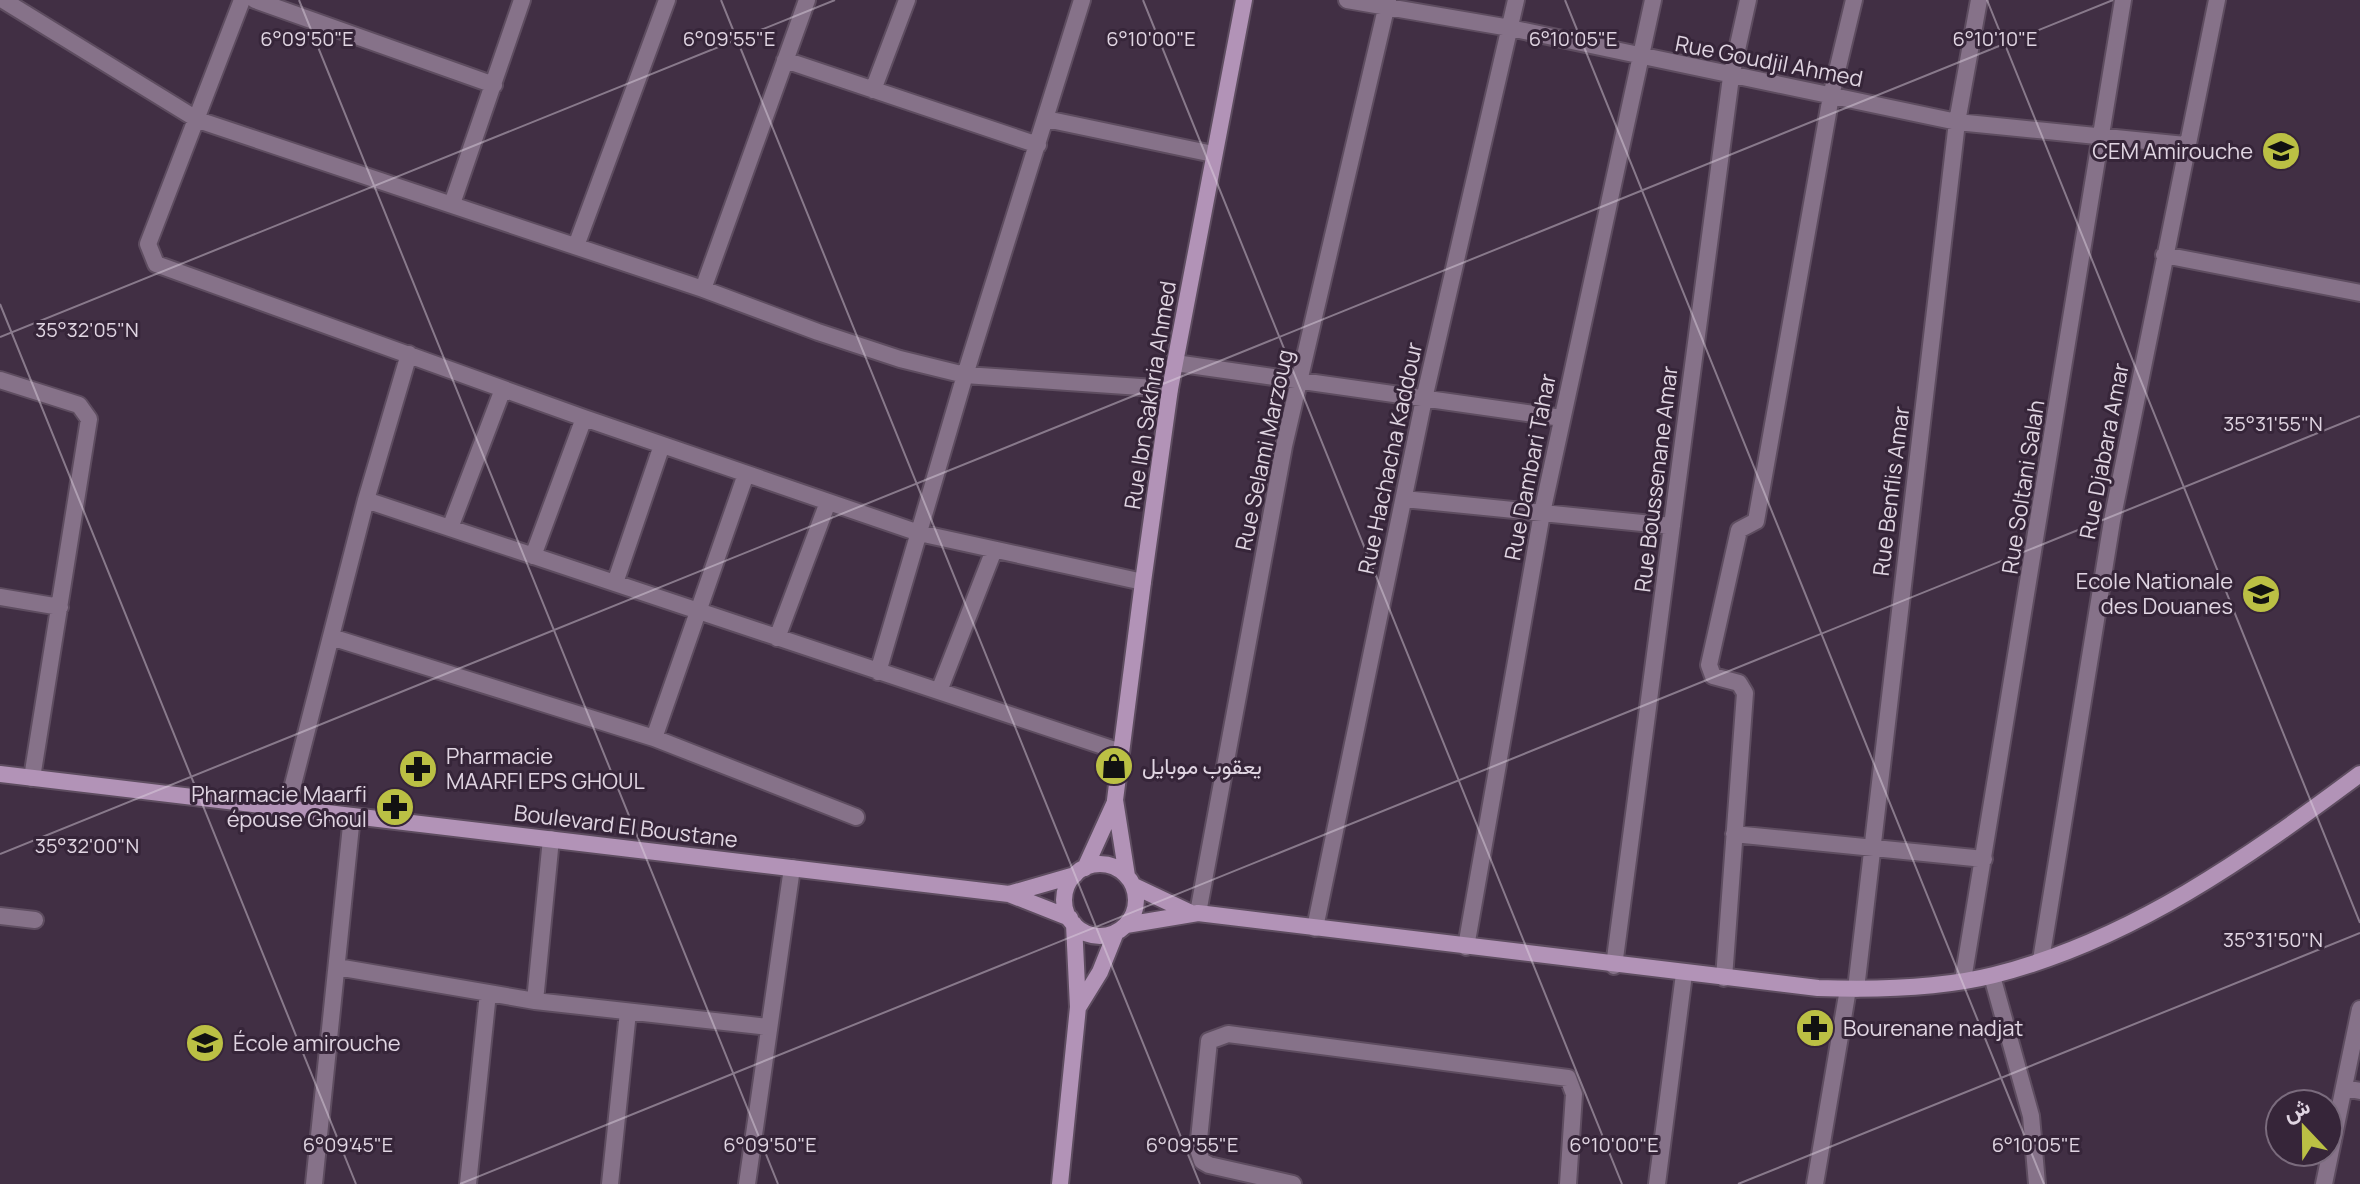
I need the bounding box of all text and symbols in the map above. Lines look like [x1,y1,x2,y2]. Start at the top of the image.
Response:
text: 6°09'50"E [260,25,354,52]
text: 6°09'55"E [683,25,775,52]
text: 6°10'00"E [1106,25,1196,52]
text: 6°10'05"E [1529,25,1617,52]
text: 6°10'10"E [1953,25,2037,52]
street label: Rue Goudjil Ahmed [1673,28,1865,94]
school or university icon: CEM Amirouche [2260,130,2302,172]
place label: CEM Amirouche [2092,136,2253,166]
street label: Rue Ibn Sakhria Ahmed [1117,279,1183,511]
text: 35°32'05"N [35,316,139,343]
street label: Rue Hachacha Kaddour [1351,339,1429,577]
street label: Rue Selami Marzoug [1228,347,1300,553]
street label: Rue Djabara Amar [2072,360,2136,542]
street label: Rue Boussenane Amar [1627,364,1685,594]
street label: Rue Dambari Tahar [1497,371,1563,563]
street label: Rue Soltani Salah [1994,398,2052,576]
street label: Rue Benflis Amar [1866,404,1916,578]
text: 35°31'55"N [2223,410,2323,437]
place label: Ecole Nationale des Douanes [2076,566,2233,621]
school or university icon: Ecole Nationale des Douanes [2240,573,2282,615]
place label: Pharmacie MAARFI EPS GHOUL [446,741,645,796]
shop icon: يعقوب موبايل [1093,745,1135,787]
pharmacy icon: Pharmacie MAARFI EPS GHOUL [397,748,439,790]
place label: يعقوب موبايل [1142,751,1262,781]
place label: Pharmacie Maarfi épouse Ghoul [191,779,367,834]
pharmacy icon: Pharmacie Maarfi épouse Ghoul [374,786,416,828]
street label: Boulevard El Boustane [512,797,740,855]
text: 35°32'00"N [35,832,139,859]
text: 35°31'50"N [2223,926,2323,953]
pharmacy icon: Bourenane nadjat [1794,1007,1836,1049]
place label: Bourenane nadjat [1843,1013,2023,1043]
school or university icon: École amirouche [184,1022,226,1064]
place label: École amirouche [233,1028,401,1058]
north arrow [2264,1088,2344,1168]
text: ش [2279,1091,2314,1128]
text: 6°09'45"E [303,1131,393,1158]
text: 6°09'50"E [723,1131,817,1158]
text: 6°09'55"E [1146,1131,1238,1158]
text: 6°10'00"E [1569,1131,1659,1158]
text: 6°10'05"E [1992,1131,2080,1158]

